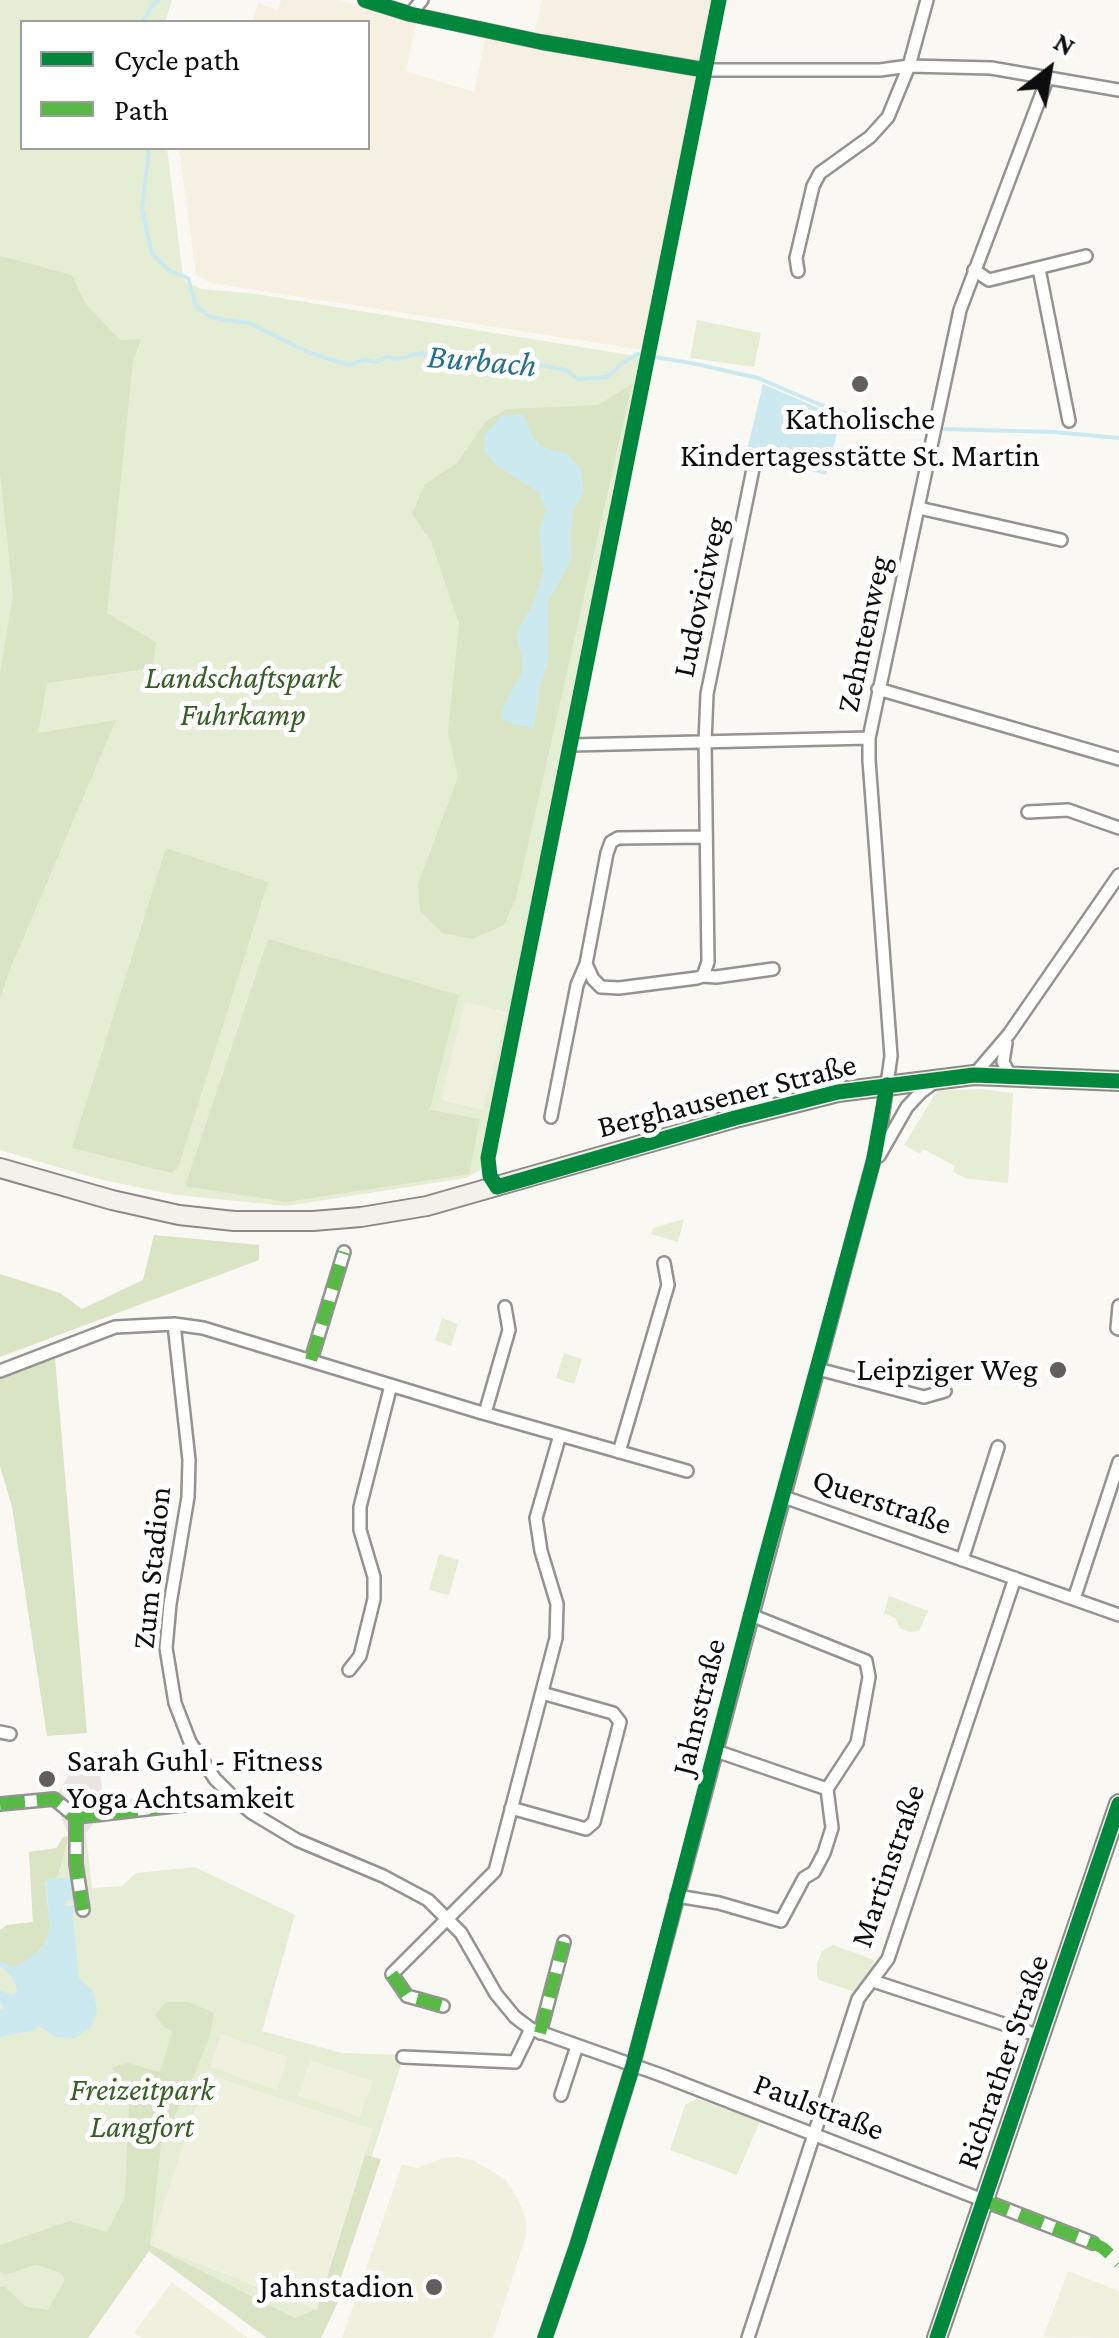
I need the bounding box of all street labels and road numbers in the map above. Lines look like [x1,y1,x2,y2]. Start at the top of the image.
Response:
street label: Ludoviciweg [664,513,736,681]
street label: Zehntenweg [829,552,899,716]
street label: Berghausener Straße [594,1045,860,1147]
street label: Querstraße [808,1460,956,1544]
street label: Zum Stadion [124,1485,180,1651]
street label: Jahnstraße [664,1635,734,1779]
street label: Martinstraße [842,1780,934,1952]
street label: Richrather Straße [948,1950,1058,2174]
street label: Paulstraße [748,2065,890,2149]

